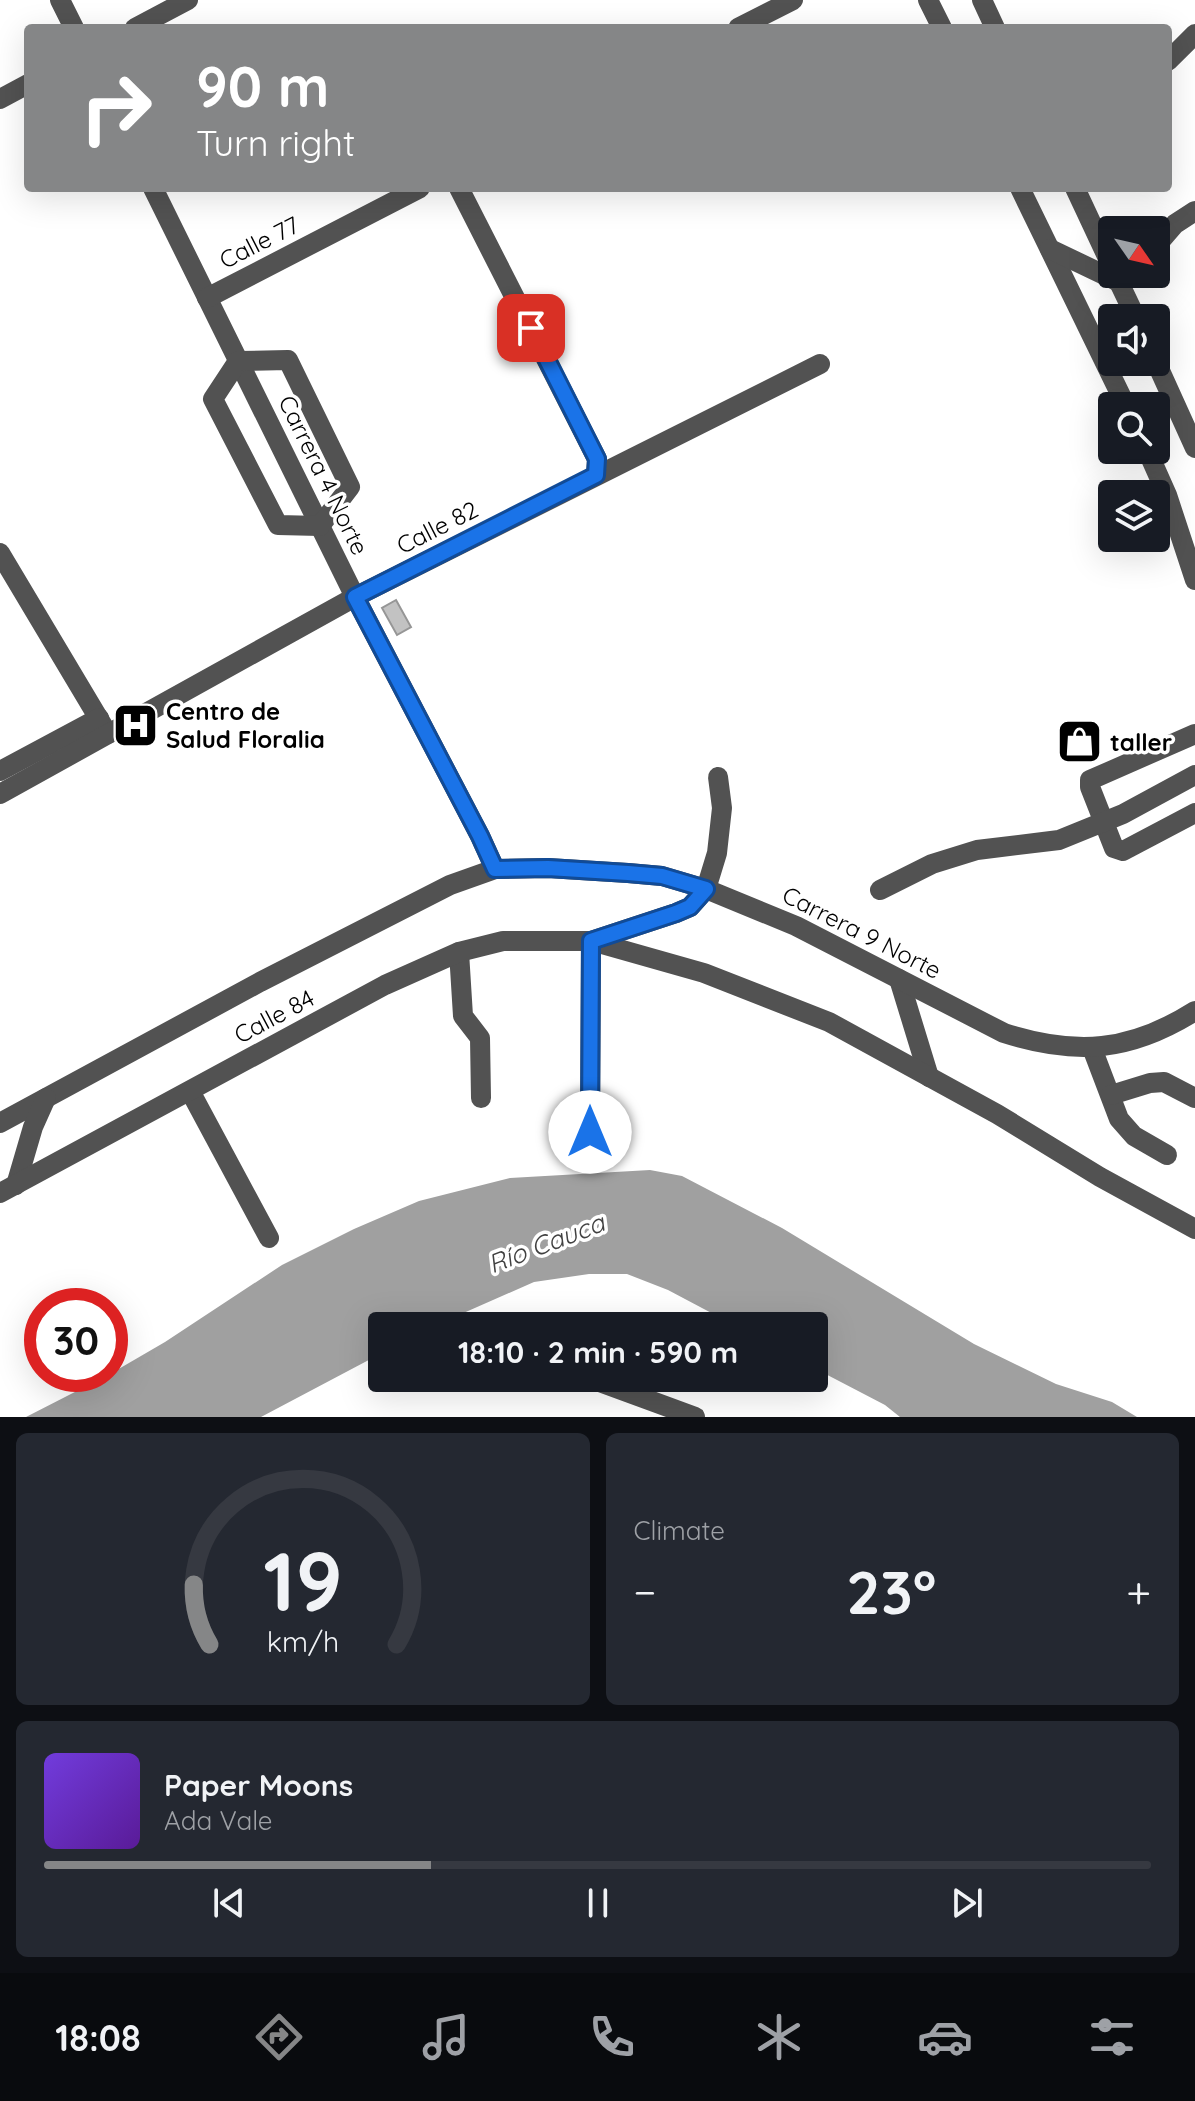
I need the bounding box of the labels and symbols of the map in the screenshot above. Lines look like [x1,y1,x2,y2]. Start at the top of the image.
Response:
street label: Calle 77 [214,209,304,275]
north arrow [1098,216,1170,288]
pin [497,294,565,362]
street label: Carrera 4 Norte [272,390,376,560]
street label: Calle 82 [391,494,483,560]
place label: Centro de Salud Floralia [166,696,325,754]
hospital icon: Centro de Salud Floralia [111,701,159,749]
shop icon: taller [1055,718,1103,766]
place label: taller [1110,727,1172,757]
street label: Carrera 9 Norte [777,879,947,985]
street label: Calle 84 [229,982,319,1050]
position arrow [548,1090,632,1174]
water label: Río Cauca [483,1205,610,1280]
speed limit sign: 30 [24,1288,128,1392]

